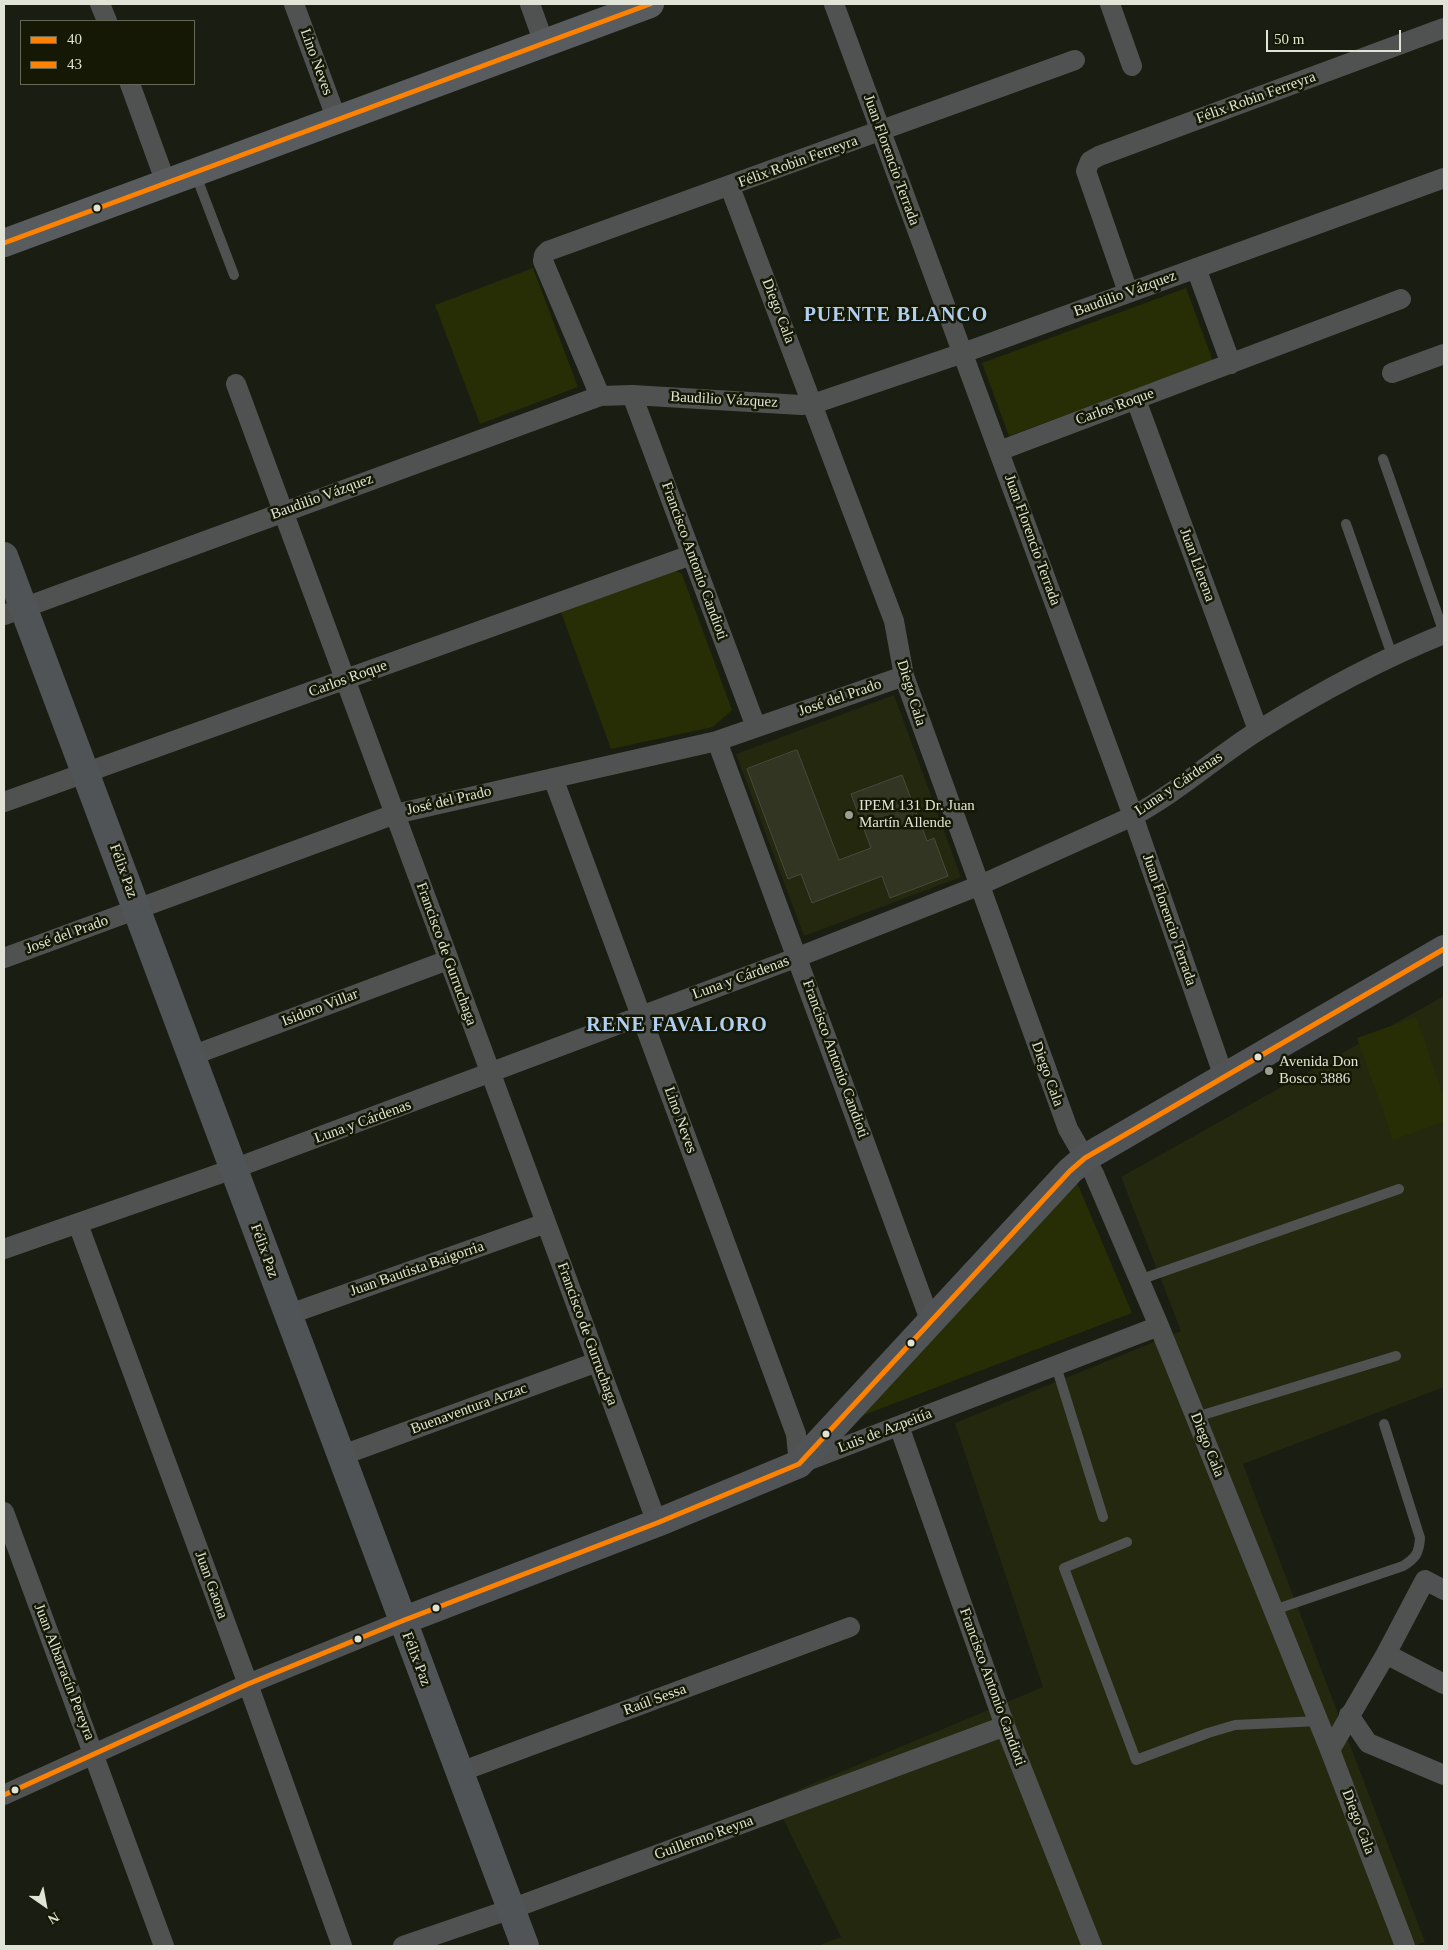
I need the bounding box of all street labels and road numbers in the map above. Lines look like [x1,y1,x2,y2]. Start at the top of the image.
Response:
street label: Lino Neves [296,26,336,98]
street label: Félix Robin Ferreyra [1194,68,1318,128]
street label: Juan Florencio Terrada [859,92,923,228]
street label: Félix Robin Ferreyra [736,132,860,192]
street label: Baudilio Vázquez [1071,267,1179,321]
street label: Diego Cala [757,276,799,346]
street label: Carlos Roque [1073,385,1157,429]
street label: Baudilio Vázquez [670,388,778,412]
street label: Baudilio Vázquez [268,470,376,524]
street label: Juan Florencio Terrada [1000,472,1064,608]
street label: Francisco Antonio Candioti [657,480,731,642]
street label: Juan Llerena [1175,526,1219,604]
street label: Carlos Roque [306,657,390,701]
street label: Diego Cala [892,658,930,728]
street label: José del Prado [796,675,884,721]
street label: Luna y Cárdenas [1132,748,1226,820]
street label: José del Prado [405,782,493,820]
street label: Félix Paz [105,841,141,901]
street label: Juan Florencio Terrada [1138,852,1200,988]
street label: Francisco de Gurruchaga [412,880,480,1028]
street label: José del Prado [23,912,111,958]
street label: Luna y Cárdenas [690,952,792,1004]
street label: Francisco Antonio Candioti [798,978,872,1140]
street label: Isidoro Villar [279,985,361,1031]
street label: Diego Cala [1027,1039,1067,1109]
street label: Lino Neves [660,1084,700,1156]
street label: Luna y Cárdenas [312,1096,414,1148]
street label: Félix Paz [246,1221,282,1281]
street label: Juan Bautista Baigorria [348,1238,486,1300]
street label: Francisco de Gurruchaga [553,1260,621,1408]
street label: Buenaventura Arzac [408,1380,530,1438]
street label: Luis de Azpeitía [836,1405,934,1457]
street label: Diego Cala [1186,1410,1228,1480]
street label: Juan Gaona [191,1549,231,1621]
street label: Juan Albarracín Pereyra [30,1601,98,1743]
street label: Francisco Antonio Candioti [955,1606,1029,1768]
street label: Félix Paz [398,1630,434,1688]
street label: Raúl Sessa [621,1680,689,1720]
street label: Diego Cala [1337,1787,1379,1857]
street label: Guillermo Reyna [652,1812,756,1864]

